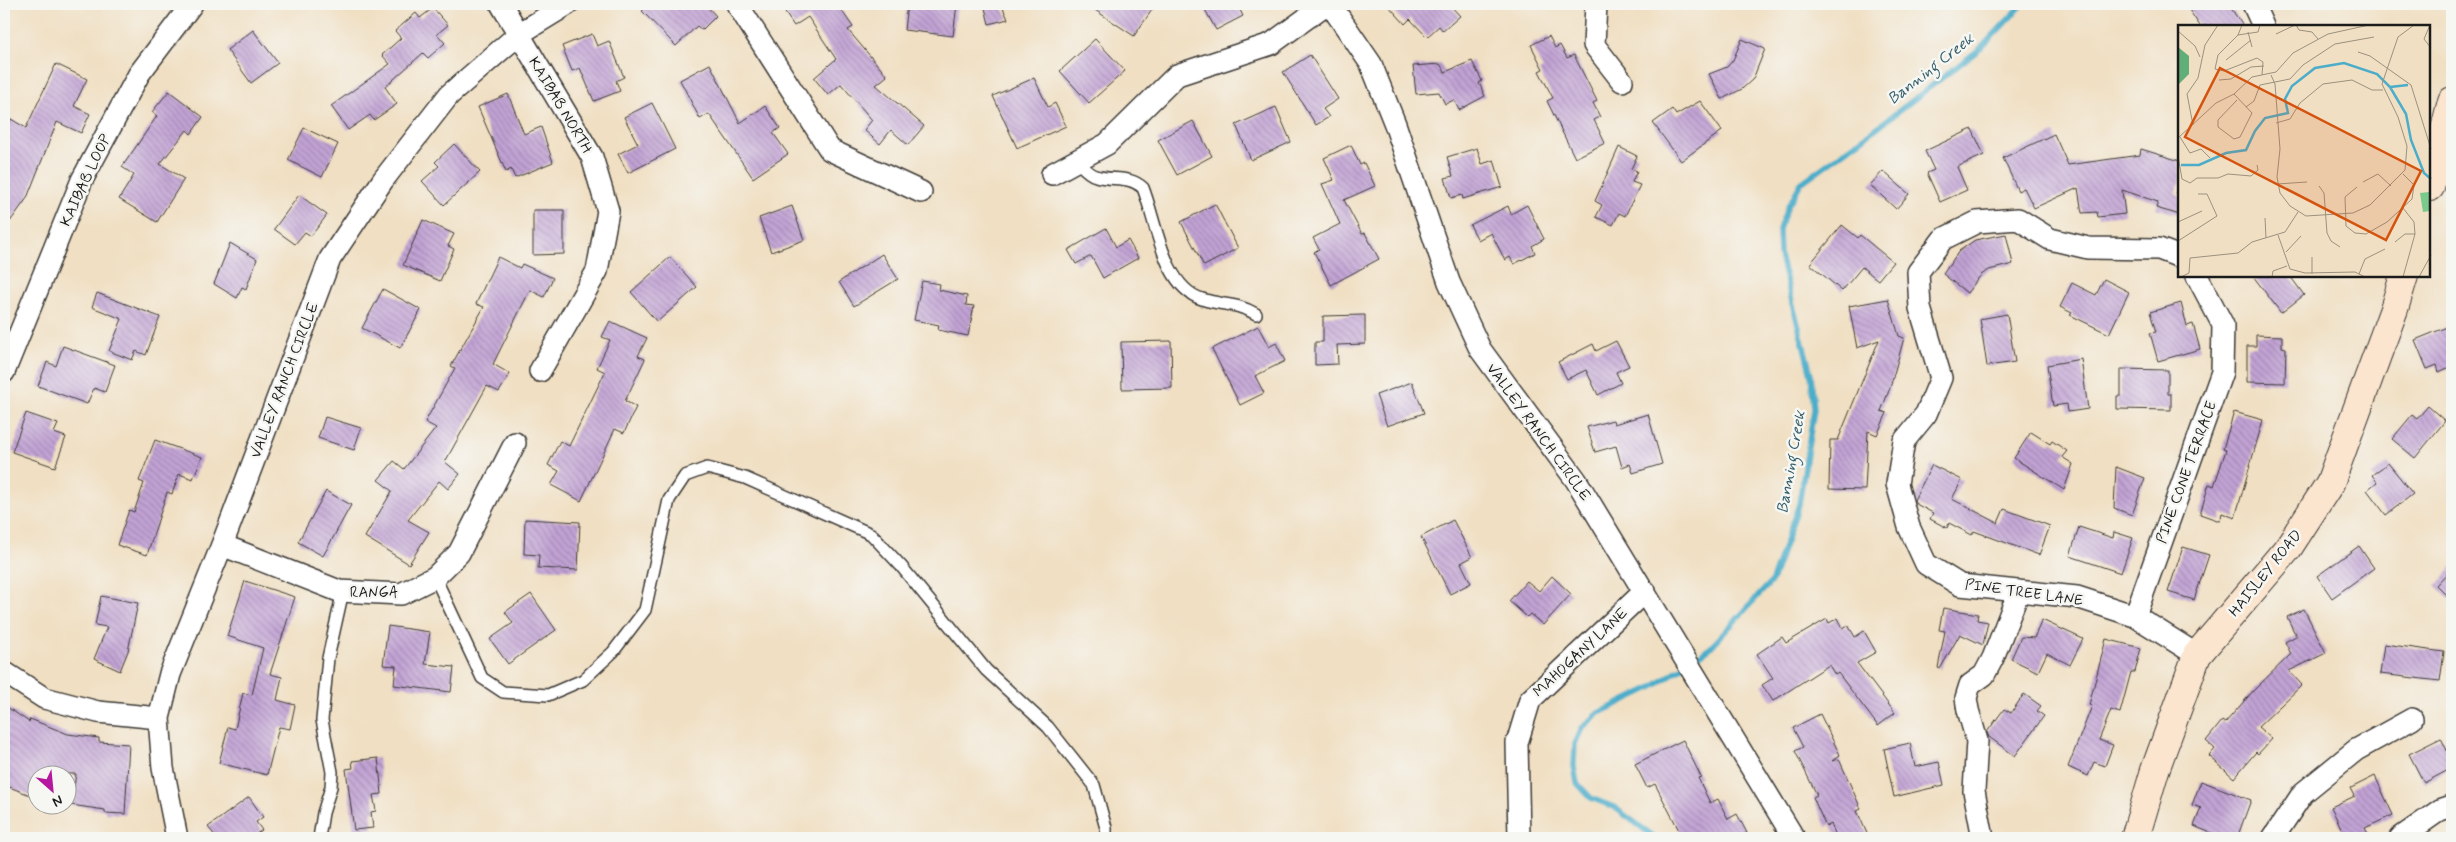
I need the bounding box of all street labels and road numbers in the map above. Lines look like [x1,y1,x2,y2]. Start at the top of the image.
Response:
street label: KAIBAB NORTH [523,54,597,158]
street label: KAIBAB LOOP [56,131,116,230]
street label: VALLEY RANCH CIRCLE [246,299,324,461]
street label: VALLEY RANCH CIRCLE [1481,360,1595,506]
street label: PINE CONE TERRACE [2152,398,2222,546]
street label: HAISLEY ROAD [2225,526,2307,621]
street label: PINE TREE LANE [1964,575,2085,611]
street label: RANGA [350,583,398,603]
street label: MAHOGANY LANE [1529,603,1633,702]

